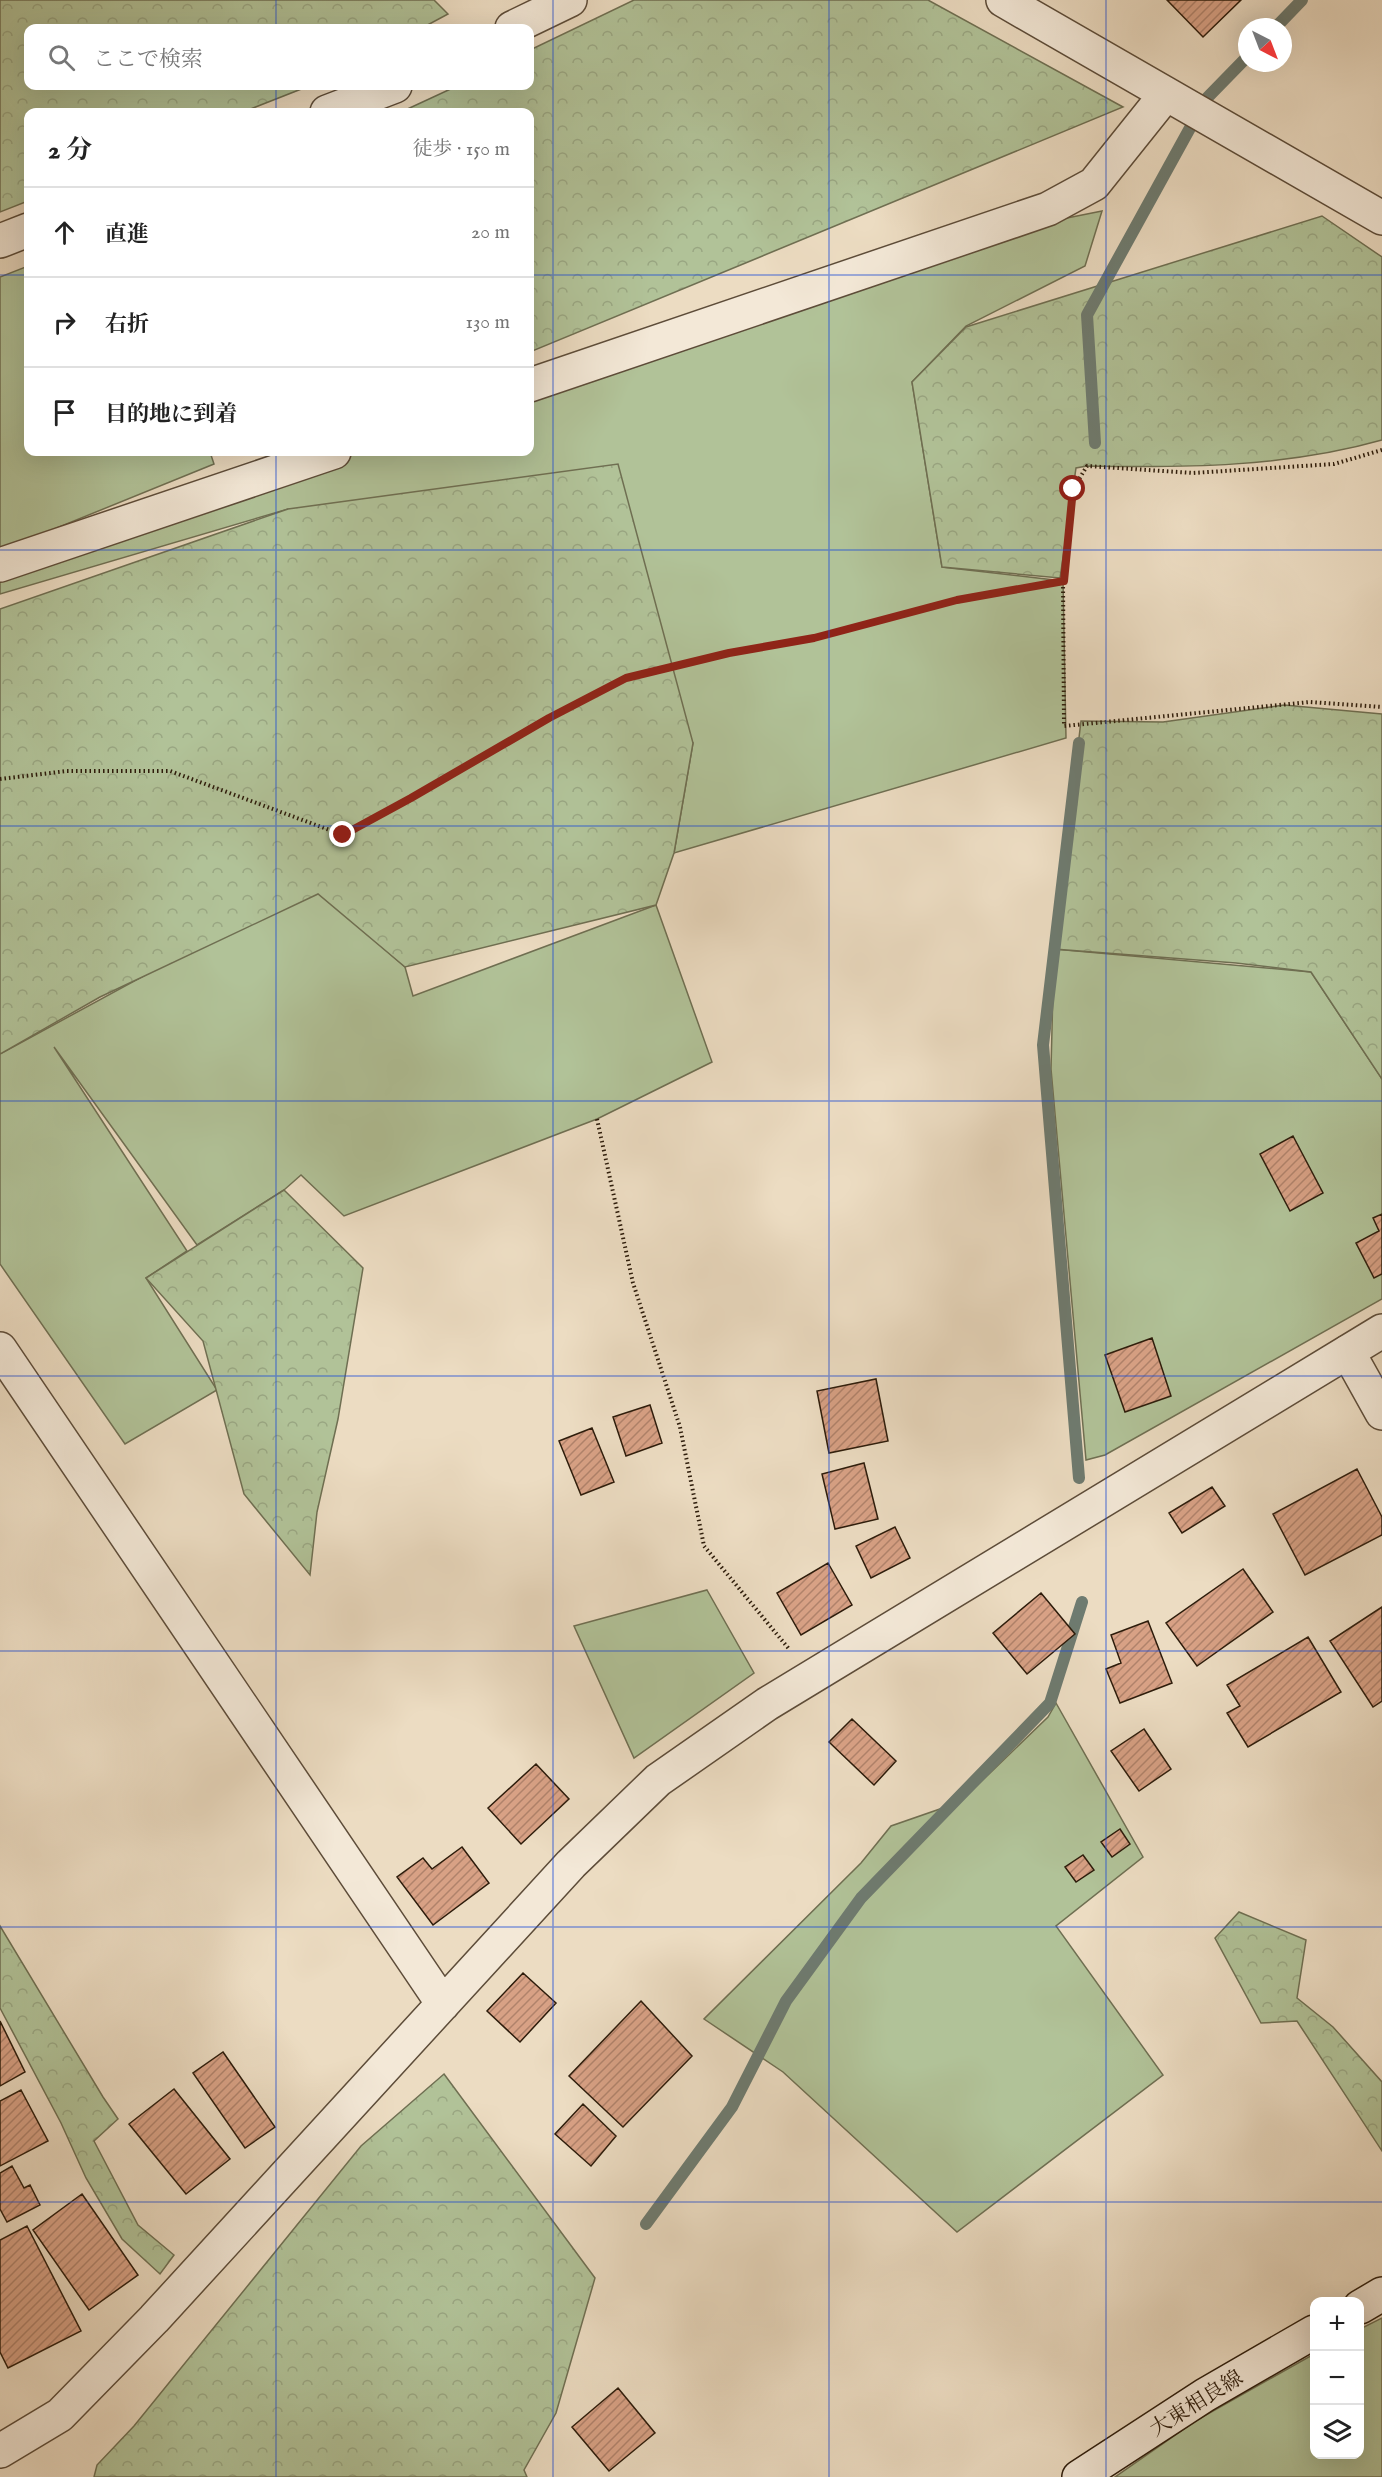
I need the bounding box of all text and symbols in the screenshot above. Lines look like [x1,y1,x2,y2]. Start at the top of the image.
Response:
north arrow [1238,18,1292,72]
search box [24,24,534,90]
icon: search [45,41,78,74]
text: ここで検索 [93,46,203,74]
text: 2 分 [48,134,92,167]
text: 徒歩 · 150 m [413,137,510,162]
icon: ahead [48,216,81,249]
text: 20 m [471,220,510,245]
text: 直進 [105,221,149,249]
icon: right [48,306,81,339]
text: 130 m [465,310,510,335]
text: 右折 [105,311,149,339]
icon: arrive [48,396,81,429]
text: 目的地に到着 [105,401,237,429]
route start [1059,475,1085,501]
route end [329,821,355,847]
map controls [1310,2297,1364,2459]
button: + [1310,2297,1364,2351]
button: − [1310,2351,1364,2405]
street label: 大東相良線 [1145,2365,1248,2444]
button: layers [1310,2405,1364,2459]

